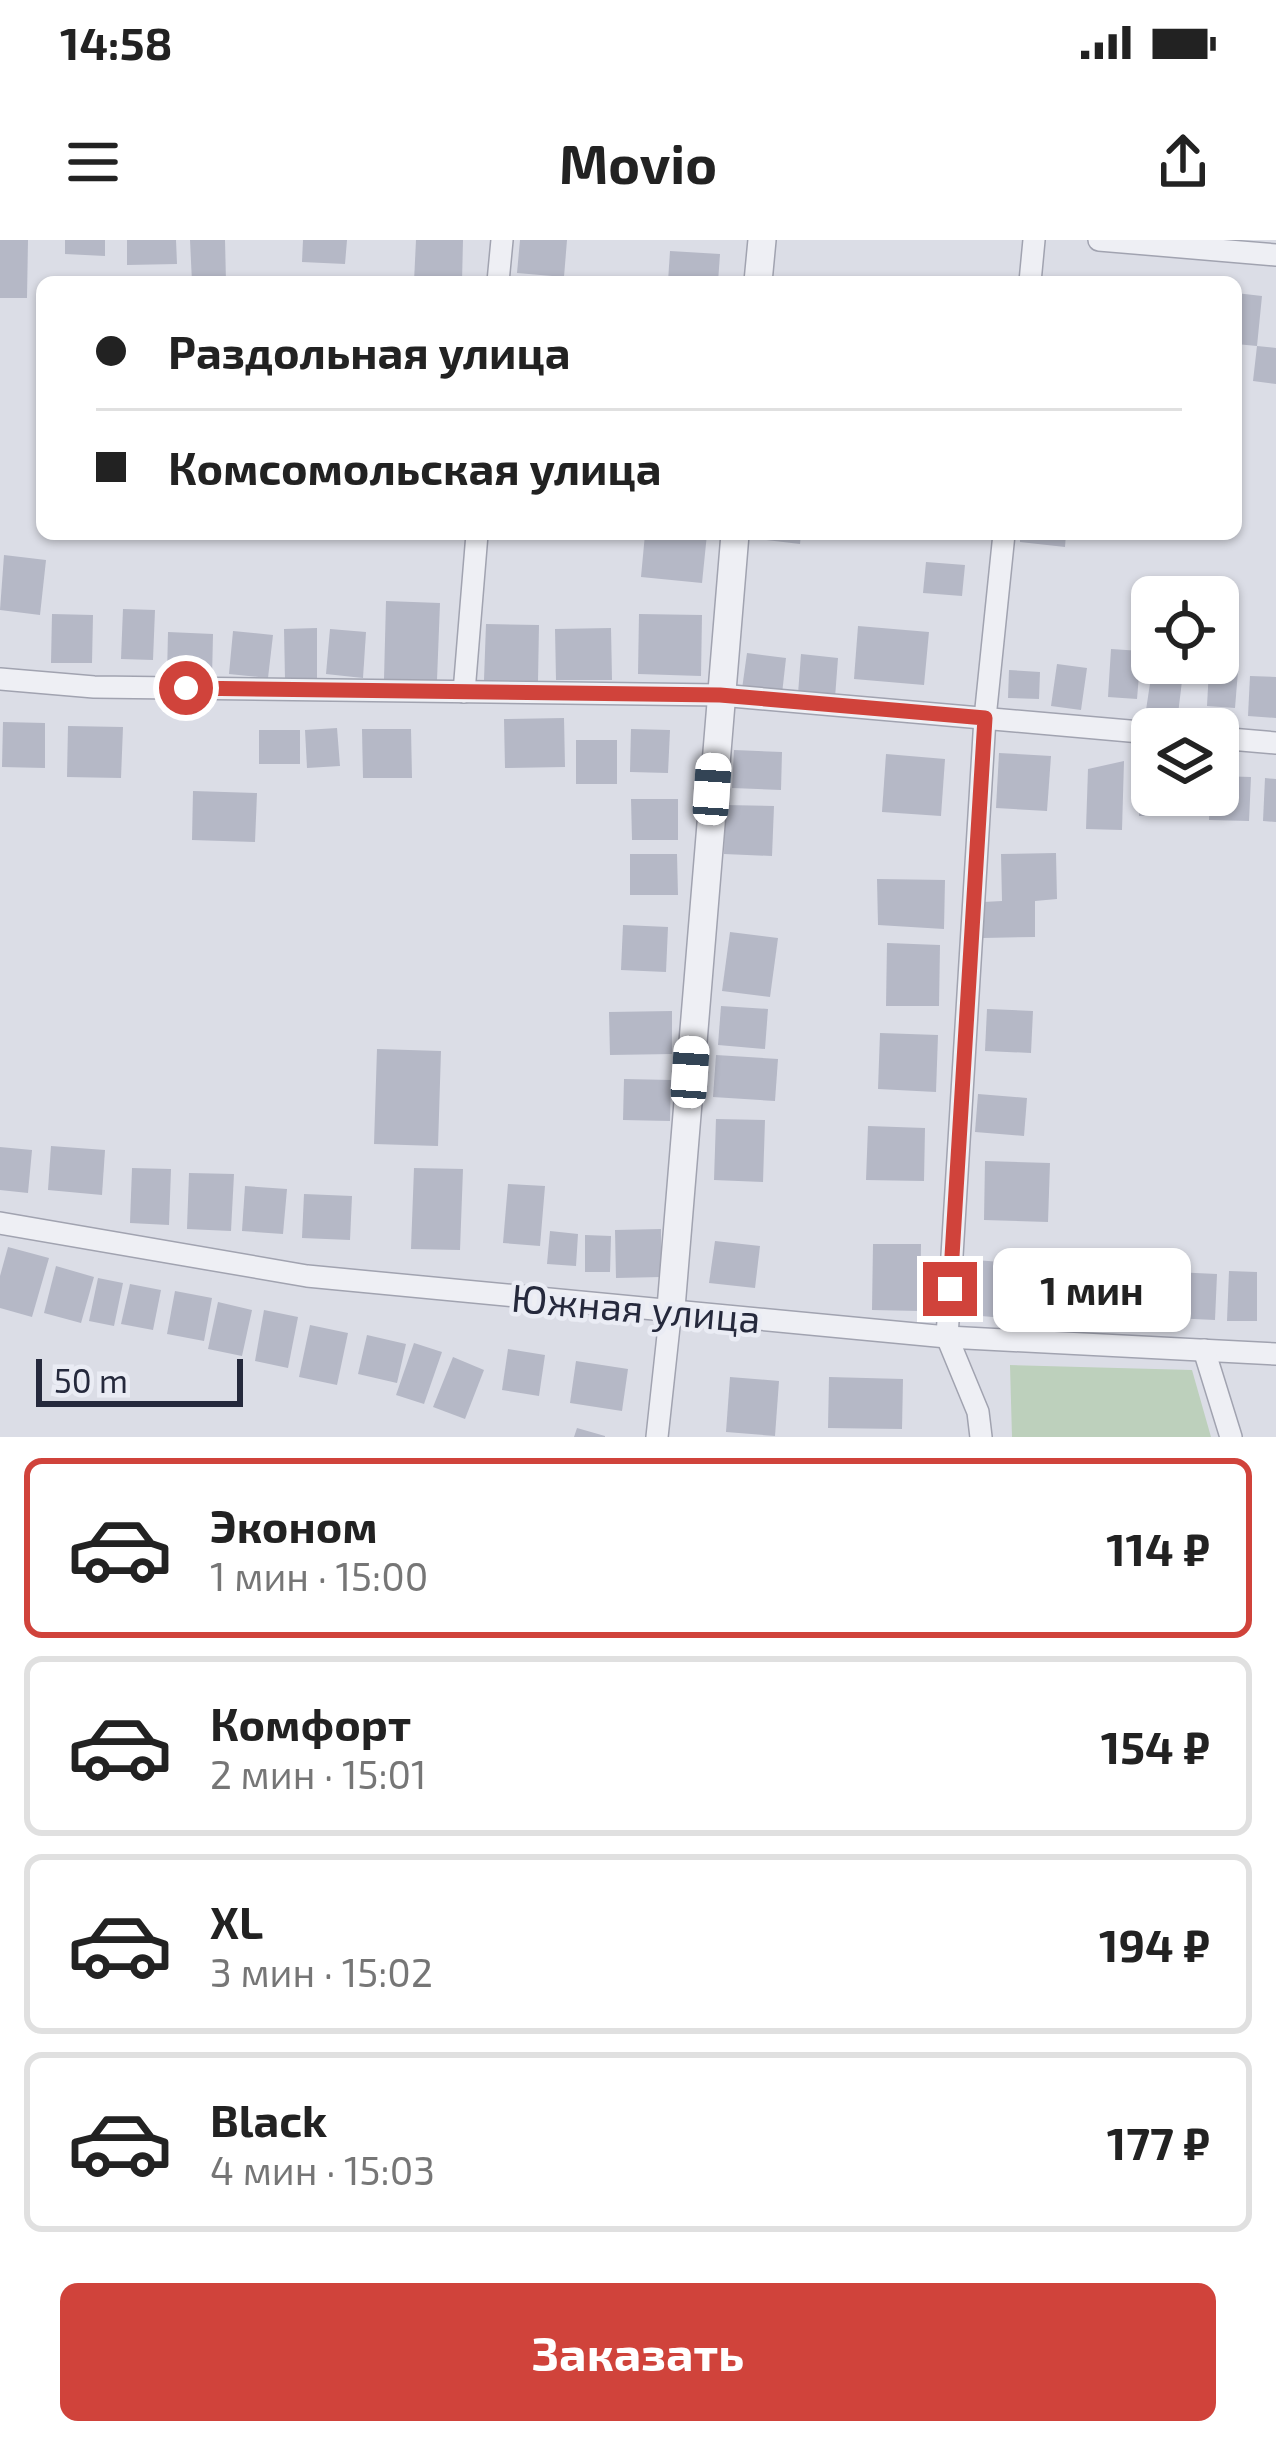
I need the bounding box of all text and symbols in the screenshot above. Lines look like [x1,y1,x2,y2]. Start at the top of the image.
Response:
text: 14:58 [60,15,173,69]
icon: menu [60,129,126,195]
icon: share [1150,129,1216,195]
text: Movio [559,130,717,195]
text: Раздольная улица [168,324,571,378]
text: Комсомольская улица [168,440,661,494]
map controls [1131,576,1239,816]
button: locate [1131,576,1239,684]
route start [159,661,213,715]
button: layers [1131,708,1239,816]
car [692,752,732,826]
car [670,1035,710,1109]
callout: 1 мин [992,1247,1190,1331]
route end [923,1262,977,1316]
text: 1 мин [1040,1266,1144,1313]
street label: Южная улица [509,1273,763,1342]
scale bar [36,1353,243,1406]
text: 50 m [54,1360,128,1400]
icon: car [66,1494,174,1602]
text: Эконом [210,1498,378,1552]
text: 114 ₽ [1106,1521,1210,1575]
text: 1 мин · 15:00 [210,1552,428,1599]
icon: car [66,1692,174,1800]
text: Комфорт [210,1696,411,1750]
text: 154 ₽ [1101,1719,1210,1773]
text: 2 мин · 15:01 [210,1750,427,1797]
icon: car [66,1890,174,1998]
text: XL [210,1894,263,1948]
text: 194 ₽ [1099,1917,1210,1971]
text: 3 мин · 15:02 [210,1948,433,1995]
icon: car [66,2088,174,2196]
text: Black [210,2092,327,2146]
text: 177 ₽ [1107,2115,1210,2169]
text: 4 мин · 15:03 [210,2146,435,2193]
button: Заказать [60,2283,1216,2421]

